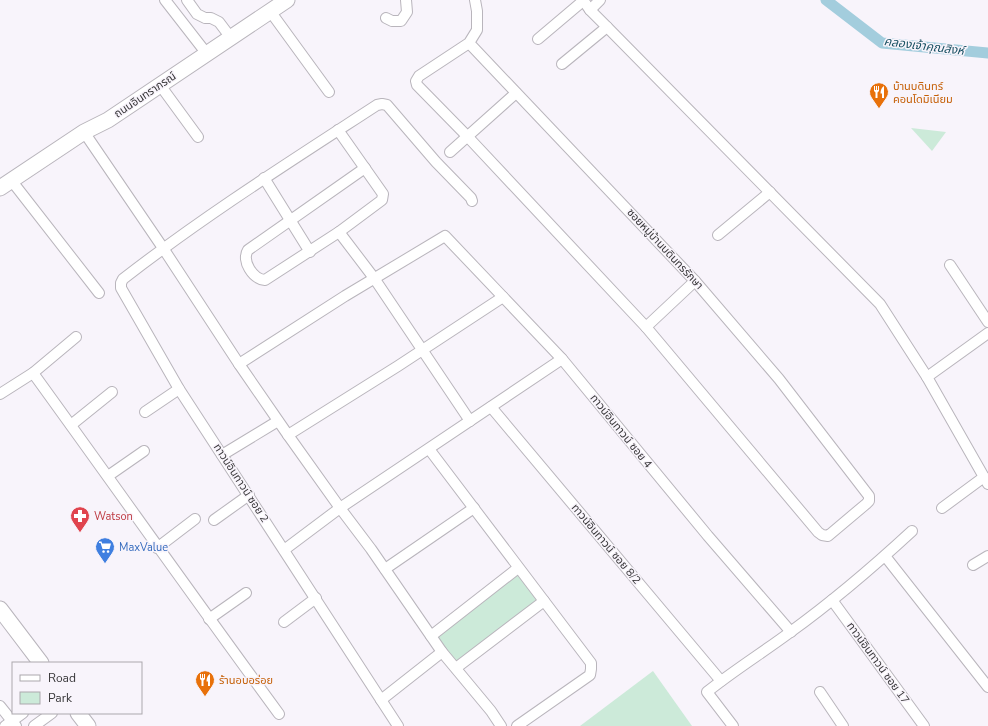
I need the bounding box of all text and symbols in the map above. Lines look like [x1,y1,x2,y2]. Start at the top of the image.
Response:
water label: คลองเจ้าคุณสิงห์ [883,33,967,59]
street label: ถนนอินทราภรณ์ [111,69,179,121]
place label: บ้านบดินทร์ คอนโดมิเนียม [893,79,953,107]
restaurant icon: บ้านบดินทร์ คอนโดมิเนียม [868,81,890,109]
street label: ซอยหมู่บ้านบดินทรรักษา [623,205,707,293]
street label: ทาวน์อินทาวน์ ซอย 4 [587,391,656,471]
street label: ทาวน์อินทาวน์ ซอย 2 [210,441,272,525]
street label: ทาวน์อินทาวน์ ซอย 8/2 [568,501,644,587]
pharmacy icon: Watson [69,505,91,533]
place label: Watson [94,509,133,524]
supermarket icon: MaxValue [94,536,116,564]
place label: MaxValue [119,540,168,555]
street label: ทาวน์อินทาวน์ ซอย 17 [843,619,913,707]
legend [12,662,142,714]
restaurant icon: ร้านอบอร่อย [194,669,216,697]
text: Road [48,670,76,686]
place label: ร้านอบอร่อย [219,673,273,688]
text: Park [48,690,73,706]

